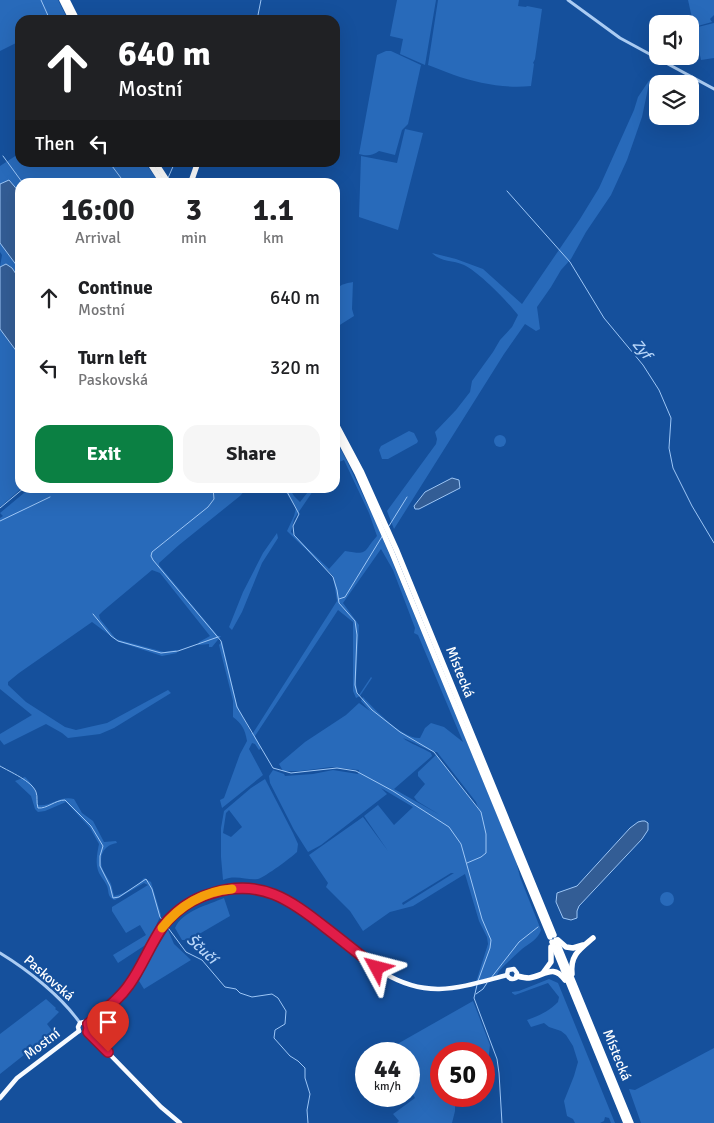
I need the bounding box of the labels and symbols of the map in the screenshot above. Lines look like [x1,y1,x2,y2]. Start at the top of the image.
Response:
water label: Zyf [629,335,658,366]
street label: Místecká [442,644,478,700]
water label: Ščučí [183,931,223,969]
position arrow [350,941,402,993]
street label: Paskovská [20,951,78,1005]
pin [87,1001,129,1052]
street label: Mostní [20,1025,64,1063]
street label: Místecká [599,1027,635,1083]
speed limit sign: 50 [430,1042,495,1107]

